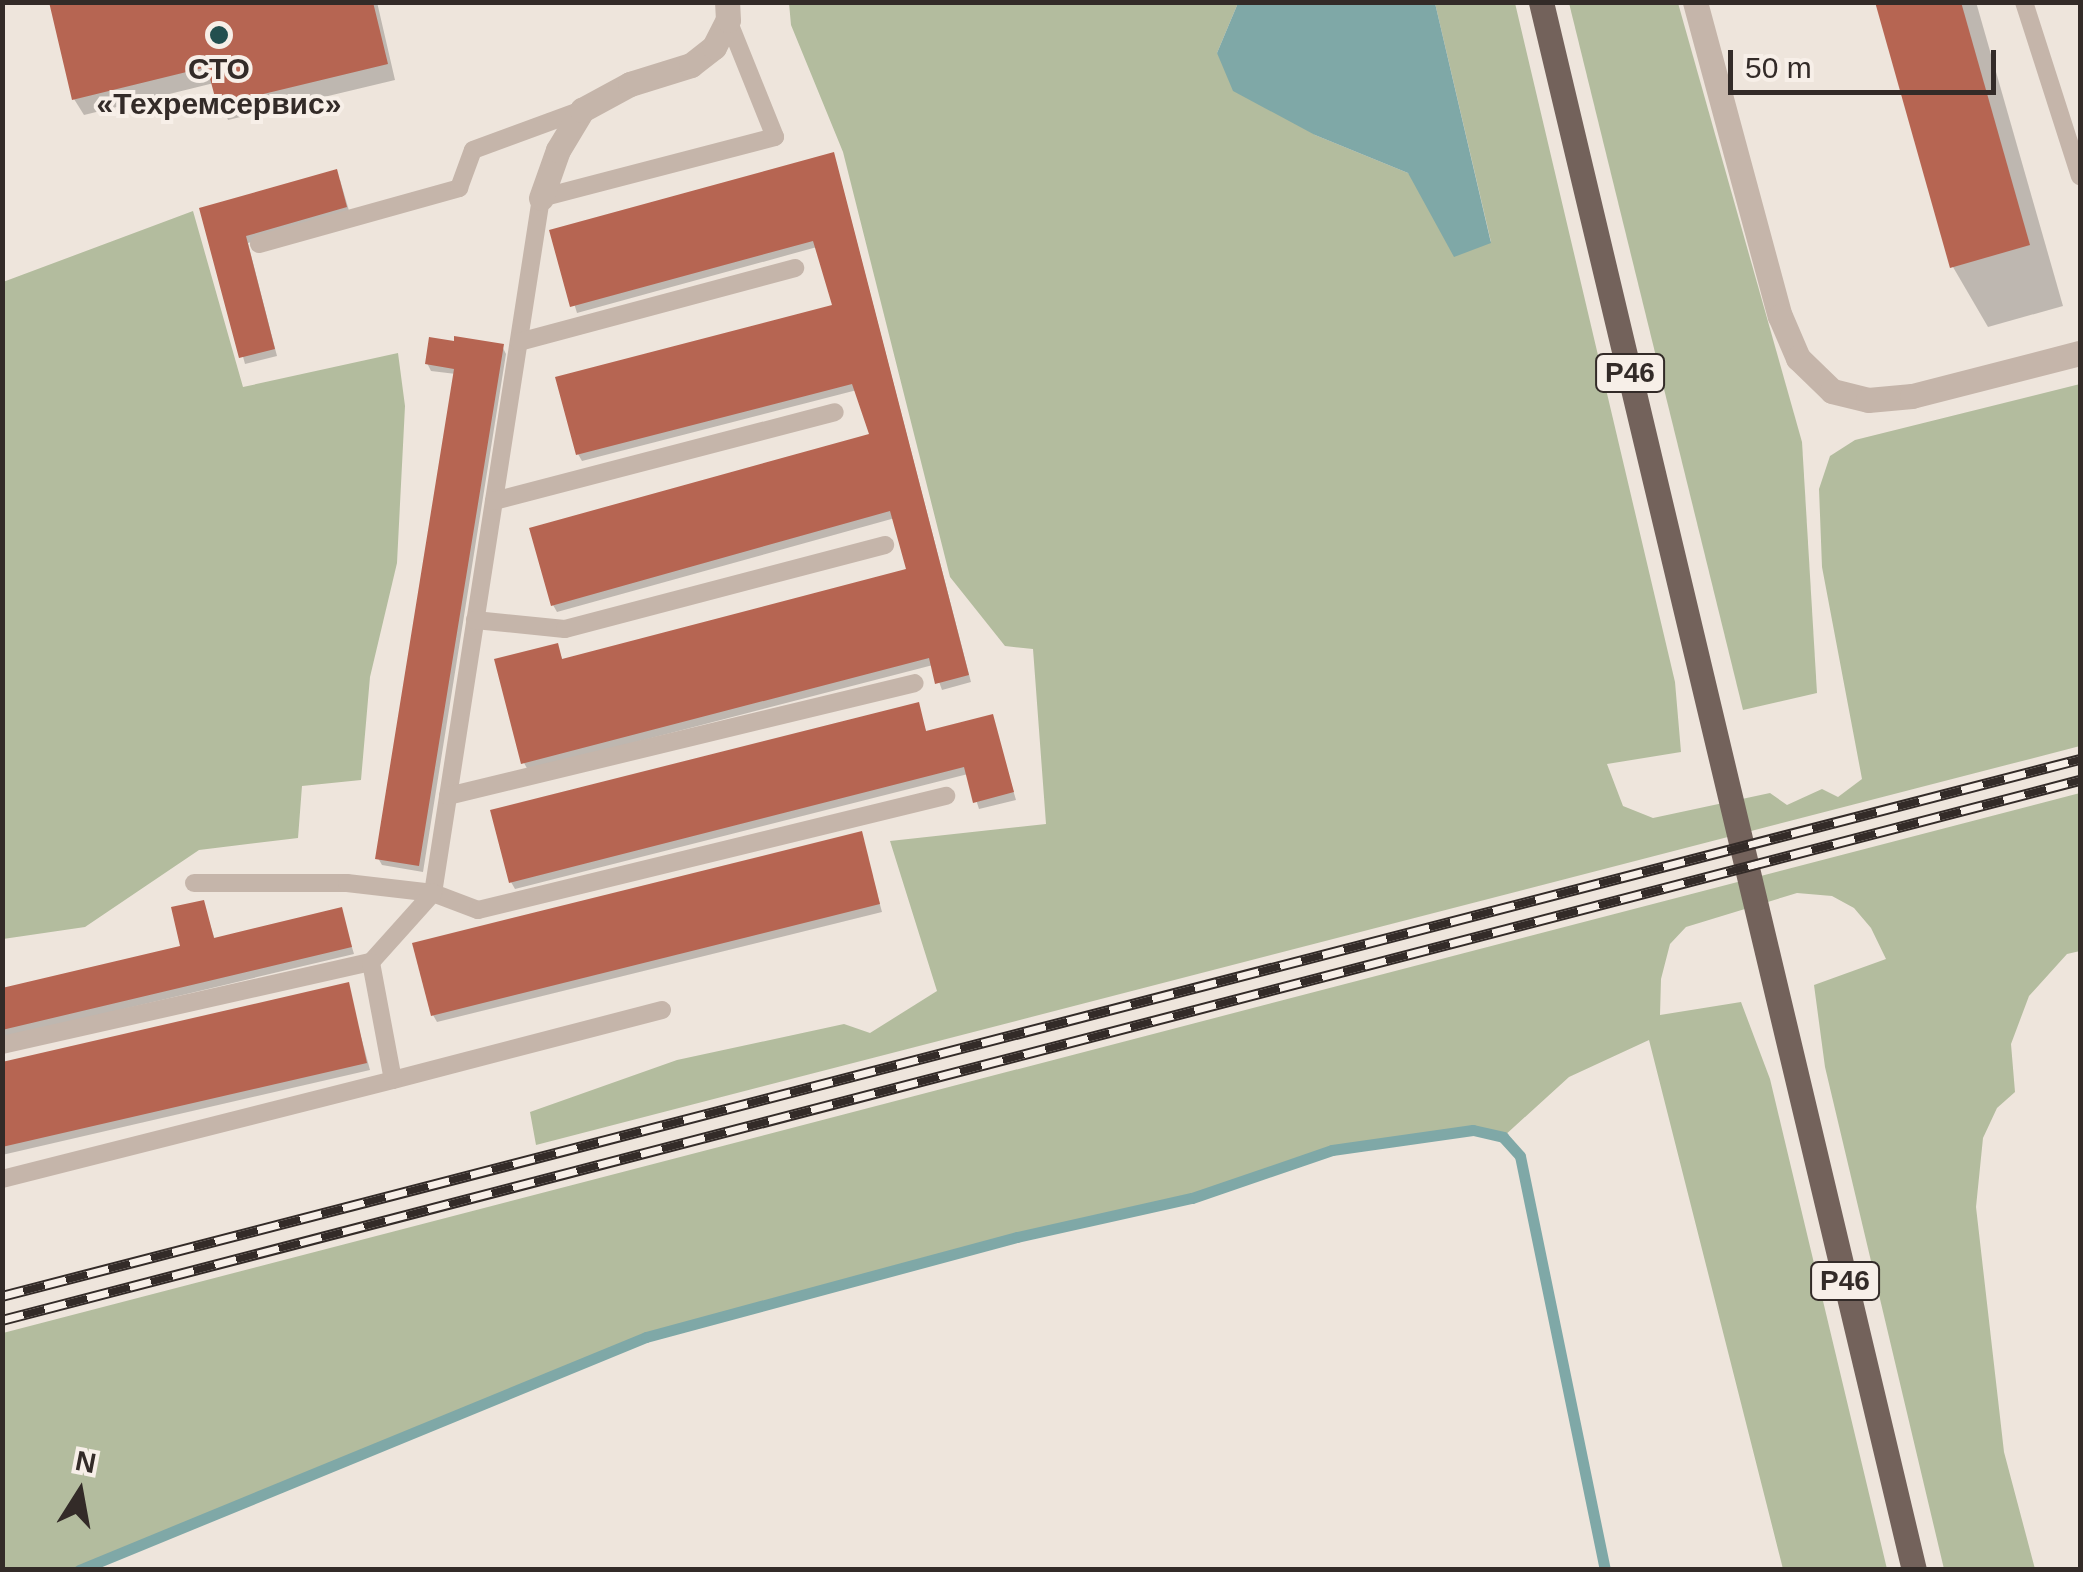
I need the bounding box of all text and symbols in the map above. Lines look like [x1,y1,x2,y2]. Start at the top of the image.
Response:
marker: СТО «Техремсервис» [208,24,230,46]
scale bar [1733,30,2000,92]
place label: СТО «Техремсервис» [97,51,341,122]
text: 50 m [1745,51,1812,84]
road number: Р46 [1595,350,1665,396]
road number: Р46 [1810,1258,1880,1304]
north arrow [30,1442,130,1542]
text: N [73,1445,99,1479]

